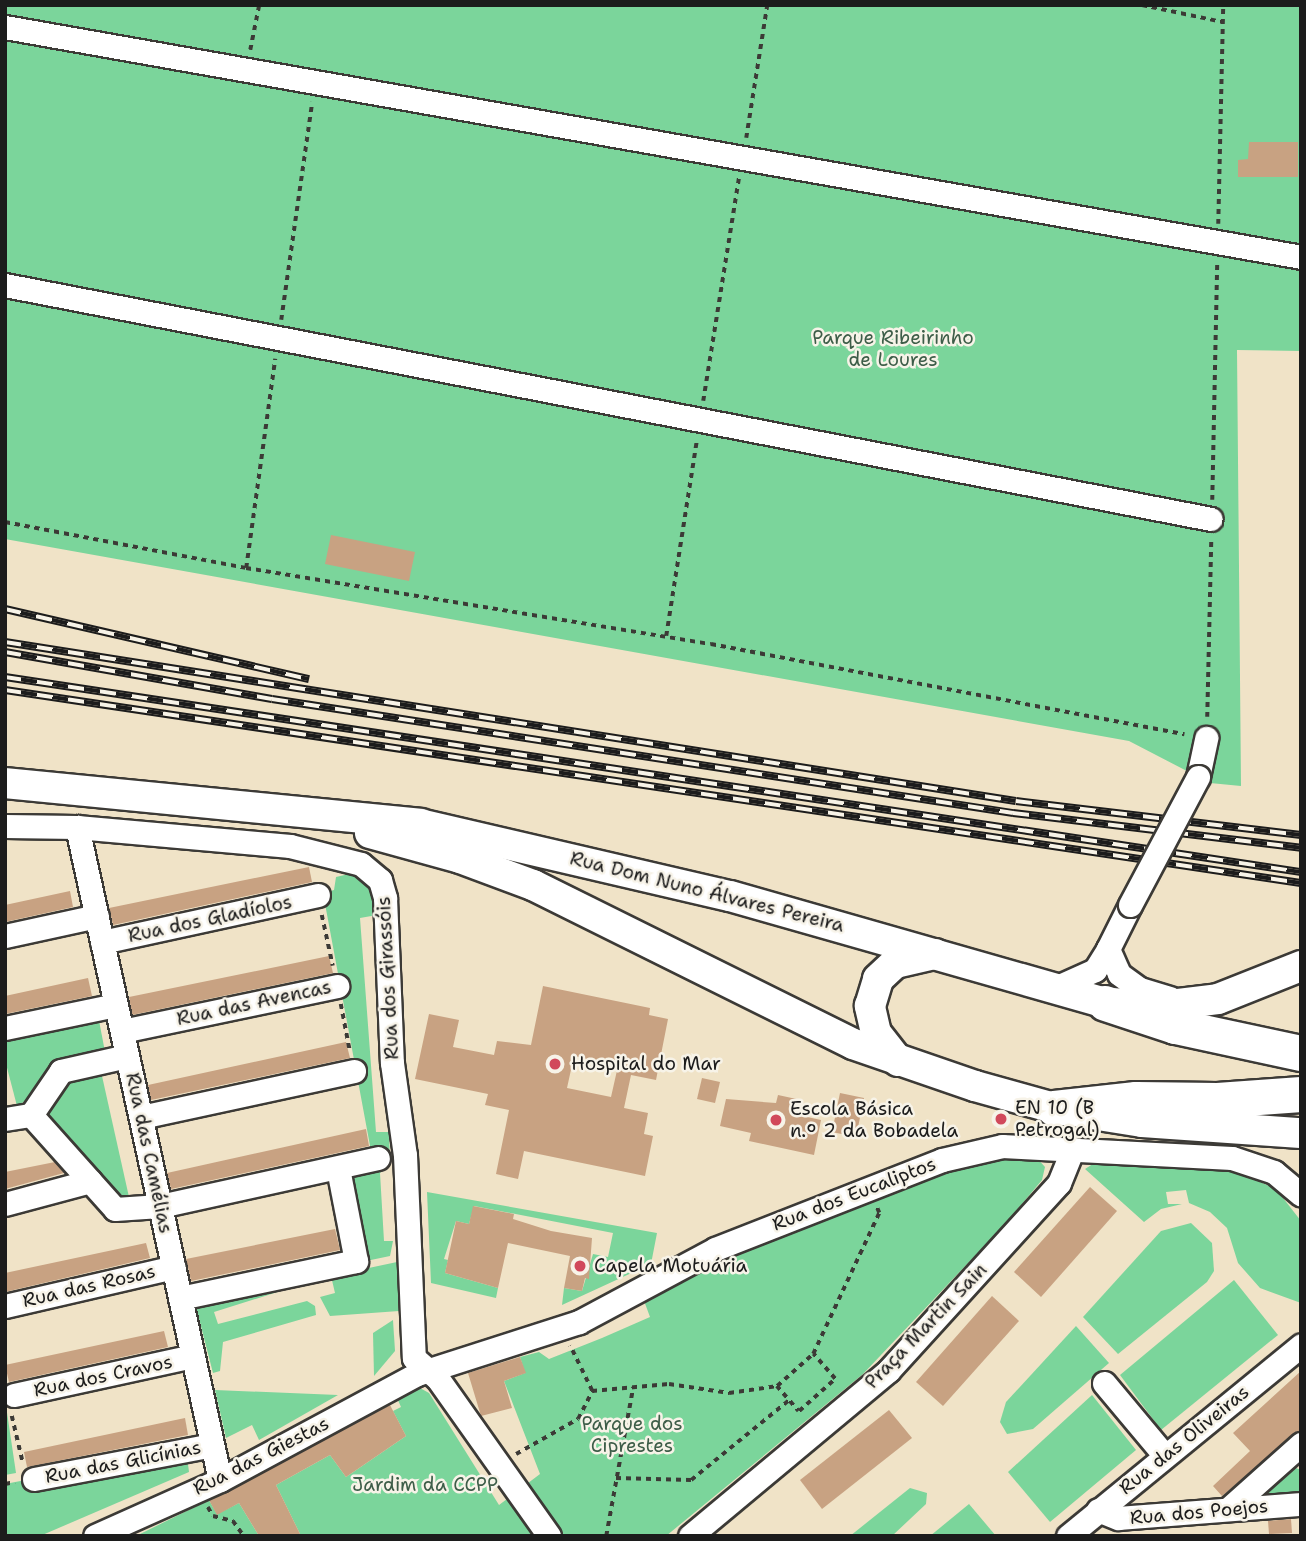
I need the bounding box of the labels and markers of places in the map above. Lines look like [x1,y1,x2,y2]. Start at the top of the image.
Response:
place label: Hospital do Mar [571,1053,721,1075]
marker: Hospital do Mar [545,1054,565,1074]
place label: EN 10 (B Petrogal) [1015,1097,1099,1141]
place label: Escola Básica n.º 2 da Bobadela [790,1098,958,1142]
marker: EN 10 (B Petrogal) [993,1111,1009,1127]
marker: Escola Básica n.º 2 da Bobadela [768,1112,784,1128]
place label: Capela Motuária [594,1255,747,1277]
marker: Capela Motuária [572,1258,588,1274]

